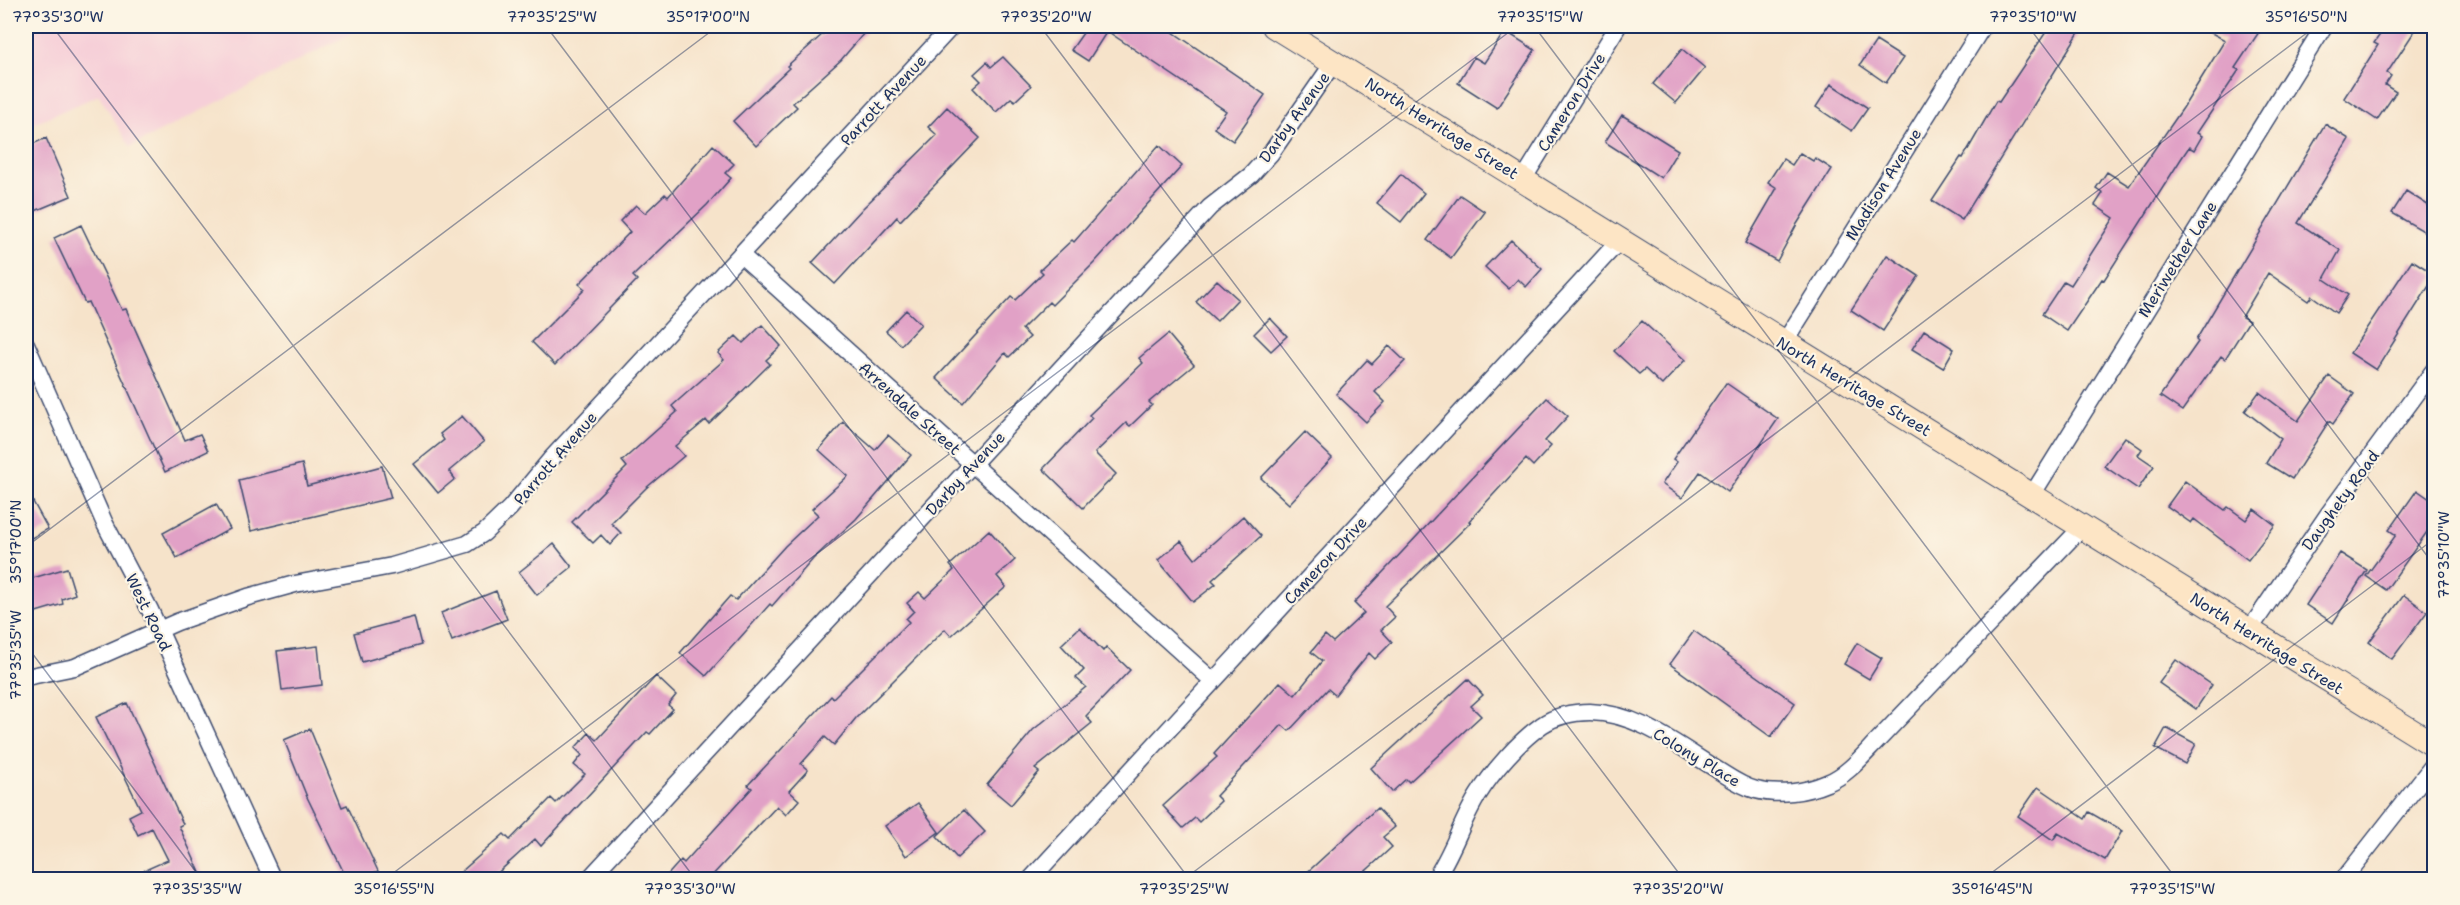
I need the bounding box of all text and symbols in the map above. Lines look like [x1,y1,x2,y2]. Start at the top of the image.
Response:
text: 77°35'30"W [12,7,104,27]
text: 77°35'25"W [507,7,597,27]
text: 35°17'00"N [666,7,750,27]
text: 77°35'20"W [1000,7,1092,27]
text: 77°35'15"W [1497,7,1583,27]
text: 77°35'10"W [1989,7,2077,27]
text: 35°16'50"N [2264,7,2348,27]
street label: Cameron Drive [1533,49,1610,156]
street label: Parrott Avenue [836,50,931,150]
street label: Darby Avenue [1254,68,1335,167]
street label: North Herritage Street [1361,73,1522,184]
street label: Madison Avenue [1840,124,1926,244]
street label: Meriwether Lane [2133,197,2222,322]
street label: North Herritage Street [1772,332,1935,441]
street label: Arrendale Street [854,357,965,460]
street label: Parrott Avenue [509,407,602,509]
street label: Darby Avenue [921,427,1010,520]
street label: Daughety Road [2297,446,2384,555]
text: 35°17'00"N [6,500,26,584]
text: 77°35'10"W [2434,511,2454,599]
street label: Cameron Drive [1279,512,1372,609]
street label: West Road [121,570,176,655]
street label: North Herritage Street [2186,588,2347,699]
text: 77°35'35"W [6,610,26,700]
street label: Colony Place [1649,723,1744,792]
text: 77°35'35"W [152,879,242,899]
text: 35°16'55"N [353,879,435,899]
text: 77°35'30"W [644,879,736,899]
text: 77°35'25"W [1139,879,1229,899]
text: 77°35'20"W [1632,879,1724,899]
text: 35°16'45"N [1951,879,2033,899]
text: 77°35'15"W [2129,879,2215,899]

